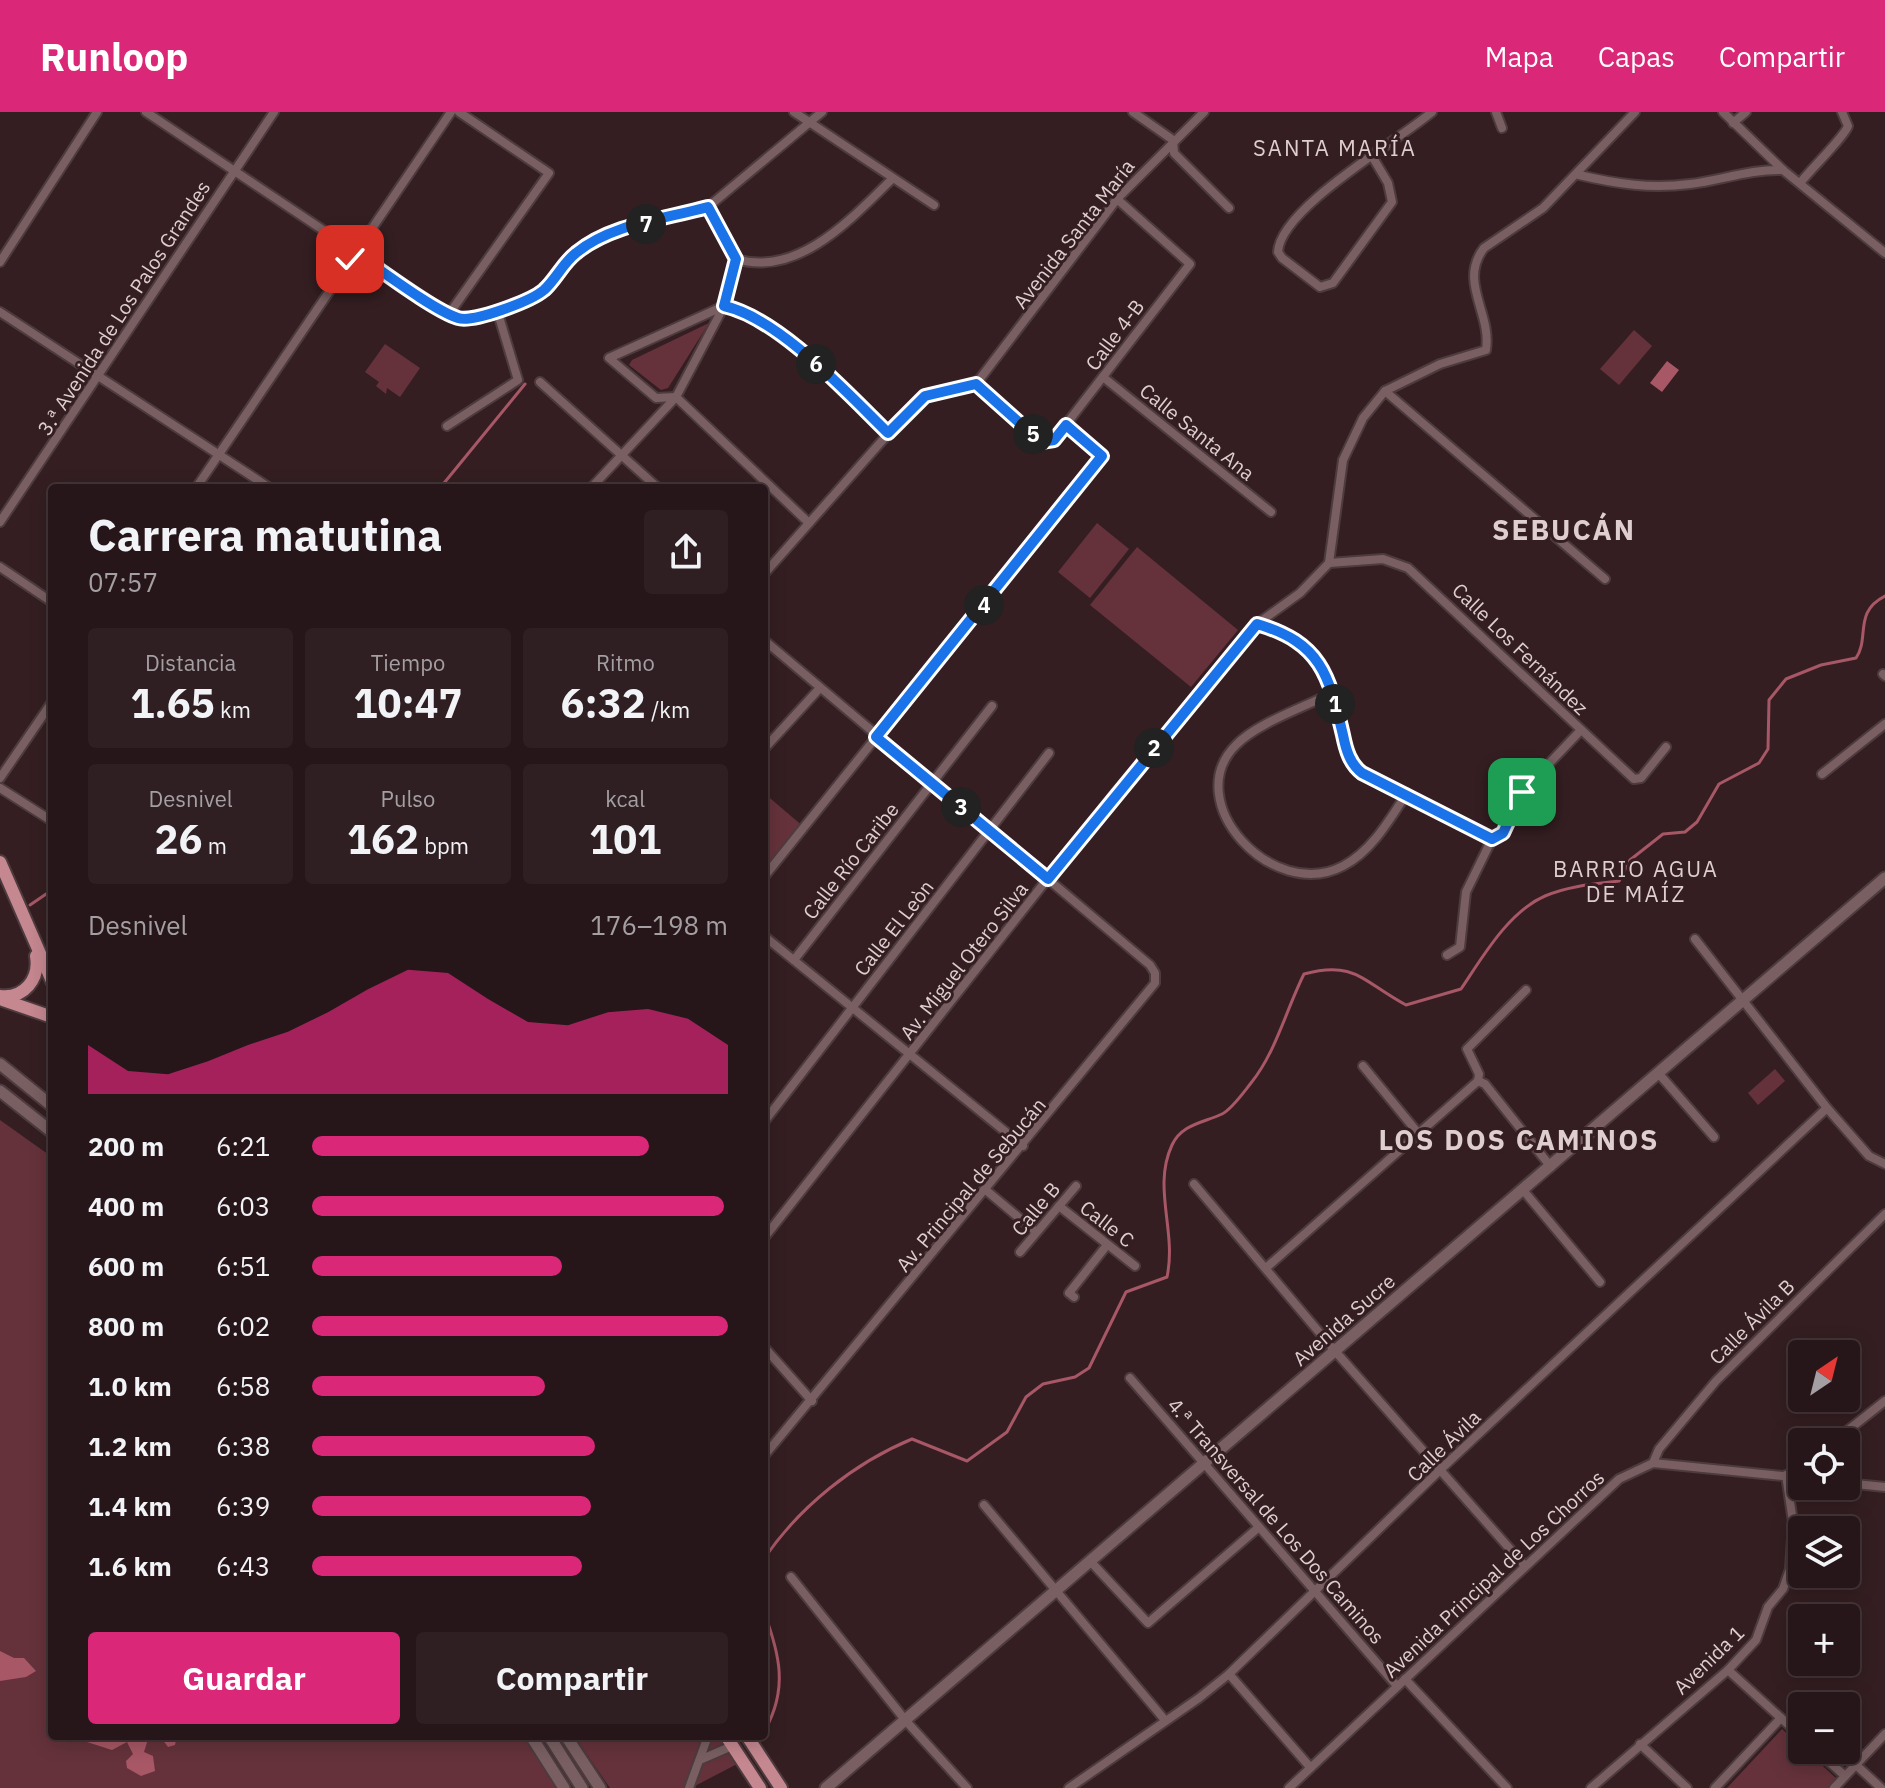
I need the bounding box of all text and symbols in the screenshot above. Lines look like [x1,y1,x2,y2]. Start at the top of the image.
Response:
text: Runloop [40,32,188,81]
text: Mapa [1485,38,1554,75]
text: Capas [1598,38,1675,75]
text: Compartir [1719,38,1845,75]
district label: SANTA MARÍA [1253,133,1417,162]
street label: Avenida Santa María [1007,153,1141,314]
street label: 3.ª Avenida de Los Palos Grandes [31,175,216,440]
pin: 7 [626,204,666,244]
text: 7 [639,209,653,238]
pin [316,225,384,293]
icon: check [328,237,372,281]
street label: Calle 4-B [1079,294,1150,376]
pin: 6 [796,344,836,384]
text: 6 [809,349,823,378]
street label: Calle Santa Ana [1134,377,1261,487]
pin: 5 [1013,414,1053,454]
text: 5 [1026,419,1040,448]
text: Carrera matutina [88,506,442,563]
button: share [644,510,728,594]
district label: SEBUCÁN [1492,511,1636,548]
text: 07:57 [88,565,158,599]
street label: Calle Los Fernández [1447,577,1594,721]
pin: 4 [964,585,1004,625]
text: 4 [977,590,991,619]
text: Distancia [145,648,236,677]
text: Tiempo [371,648,445,677]
text: Ritmo [596,648,655,677]
text: 1.65 [130,677,215,729]
text: 10:47 [353,677,463,729]
text: 6:32 [561,677,646,729]
pin: 1 [1315,684,1355,724]
text: 1 [1328,689,1342,718]
text: km [215,695,251,724]
text: /km [646,695,690,724]
pin: 2 [1134,728,1174,768]
text: 2 [1147,733,1161,762]
pin [1488,758,1556,826]
icon: arrive [1500,770,1544,814]
text: Desnivel [149,784,233,813]
text: Pulso [381,784,435,813]
text: kcal [605,784,645,813]
pin: 3 [941,787,981,827]
text: 3 [954,792,968,821]
street label: Calle Río Caribe [796,797,905,925]
text: 26 [154,813,202,865]
text: 162 [347,813,419,865]
text: 101 [589,813,661,865]
text: m [202,831,227,860]
text: bpm [419,831,469,860]
district label: BARRIO AGUA DE MAÍZ [1553,854,1719,908]
street label: Calle El Leòn [848,874,940,981]
street label: Av. Miguel Otero Silva [893,876,1034,1045]
text: Desnivel [88,908,188,942]
text: 176–198 m [590,908,728,942]
street label: Av. Principal de Sebucán [890,1092,1052,1277]
district label: LOS DOS CAMINOS [1379,1121,1660,1158]
text: 200 m [88,1129,164,1163]
text: 6:21 [216,1129,270,1163]
street label: Calle B [1005,1176,1066,1241]
text: 400 m [88,1189,164,1223]
text: 6:03 [216,1189,270,1223]
street label: Calle C [1075,1194,1140,1253]
text: 600 m [88,1249,164,1283]
text: 6:51 [216,1249,270,1283]
street label: Avenida Sucre [1287,1268,1401,1372]
street label: Calle Ávila B [1703,1273,1800,1370]
text: 800 m [88,1309,164,1343]
text: 6:02 [216,1309,270,1343]
north arrow [1788,1340,1860,1412]
map controls [1788,1340,1860,1764]
text: 1.0 km [88,1369,172,1403]
text: 6:58 [216,1369,270,1403]
street label: 4.ª Transversal de Los Dos Caminos [1162,1392,1391,1649]
street label: Calle Ávila [1401,1403,1487,1488]
button: locate [1788,1428,1860,1500]
text: 1.2 km [88,1429,172,1463]
text: 6:38 [216,1429,270,1463]
street label: Avenida Principal de Los Chorros [1377,1464,1610,1683]
text: 1.4 km [88,1489,172,1523]
text: 6:39 [216,1489,270,1523]
button: layers [1788,1516,1860,1588]
text: 1.6 km [88,1549,172,1583]
text: 6:43 [216,1549,270,1583]
button: + [1788,1604,1860,1676]
street label: Avenida 1 [1667,1619,1750,1700]
button: Guardar [88,1632,400,1724]
button: Compartir [416,1632,728,1724]
button: − [1788,1692,1860,1764]

